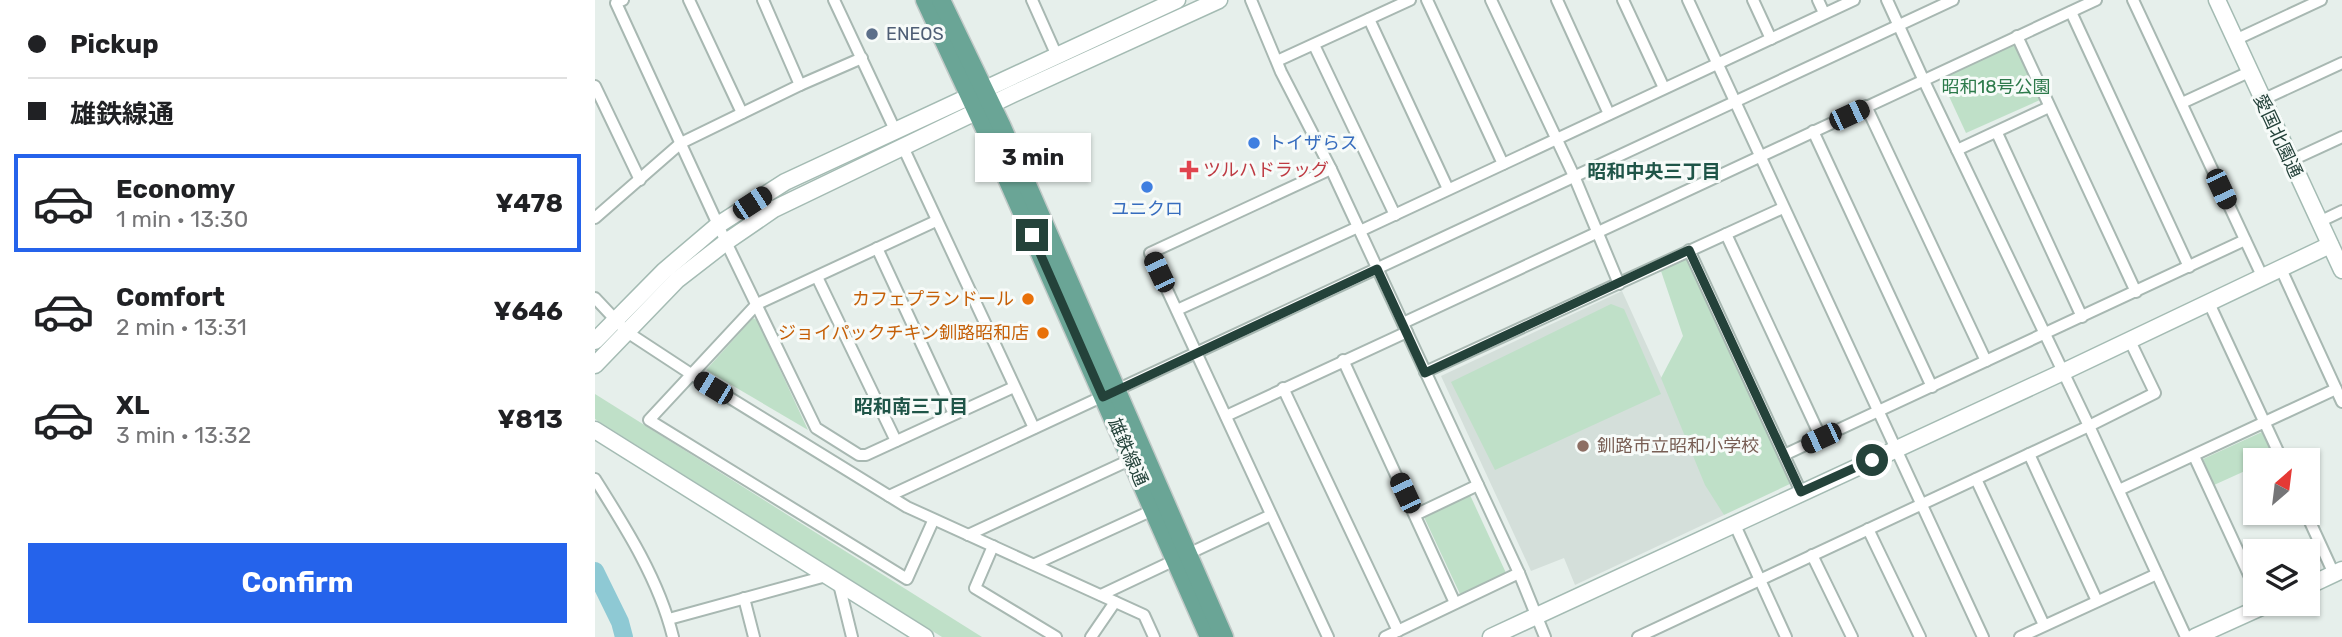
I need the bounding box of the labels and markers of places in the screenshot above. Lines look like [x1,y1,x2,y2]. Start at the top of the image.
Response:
place label: ENEOS [886,23,944,45]
marker: ENEOS [864,26,880,42]
place label: トイザらス [1268,132,1358,154]
marker: トイザらス [1246,135,1262,151]
place label: ツルハドラッグ [1203,159,1329,181]
marker: ツルハドラッグ [1181,162,1197,178]
marker: ユニクロ [1139,179,1155,195]
place label: ユニクロ [1111,198,1183,220]
place label: カフェプランドール [852,288,1014,310]
marker: カフェプランドール [1020,291,1036,307]
place label: ジョイパックチキン釧路昭和店 [778,322,1029,344]
marker: ジョイパックチキン釧路昭和店 [1035,325,1051,341]
place label: 釧路市立昭和小学校 [1597,435,1759,457]
marker: 釧路市立昭和小学校 [1575,438,1591,454]

